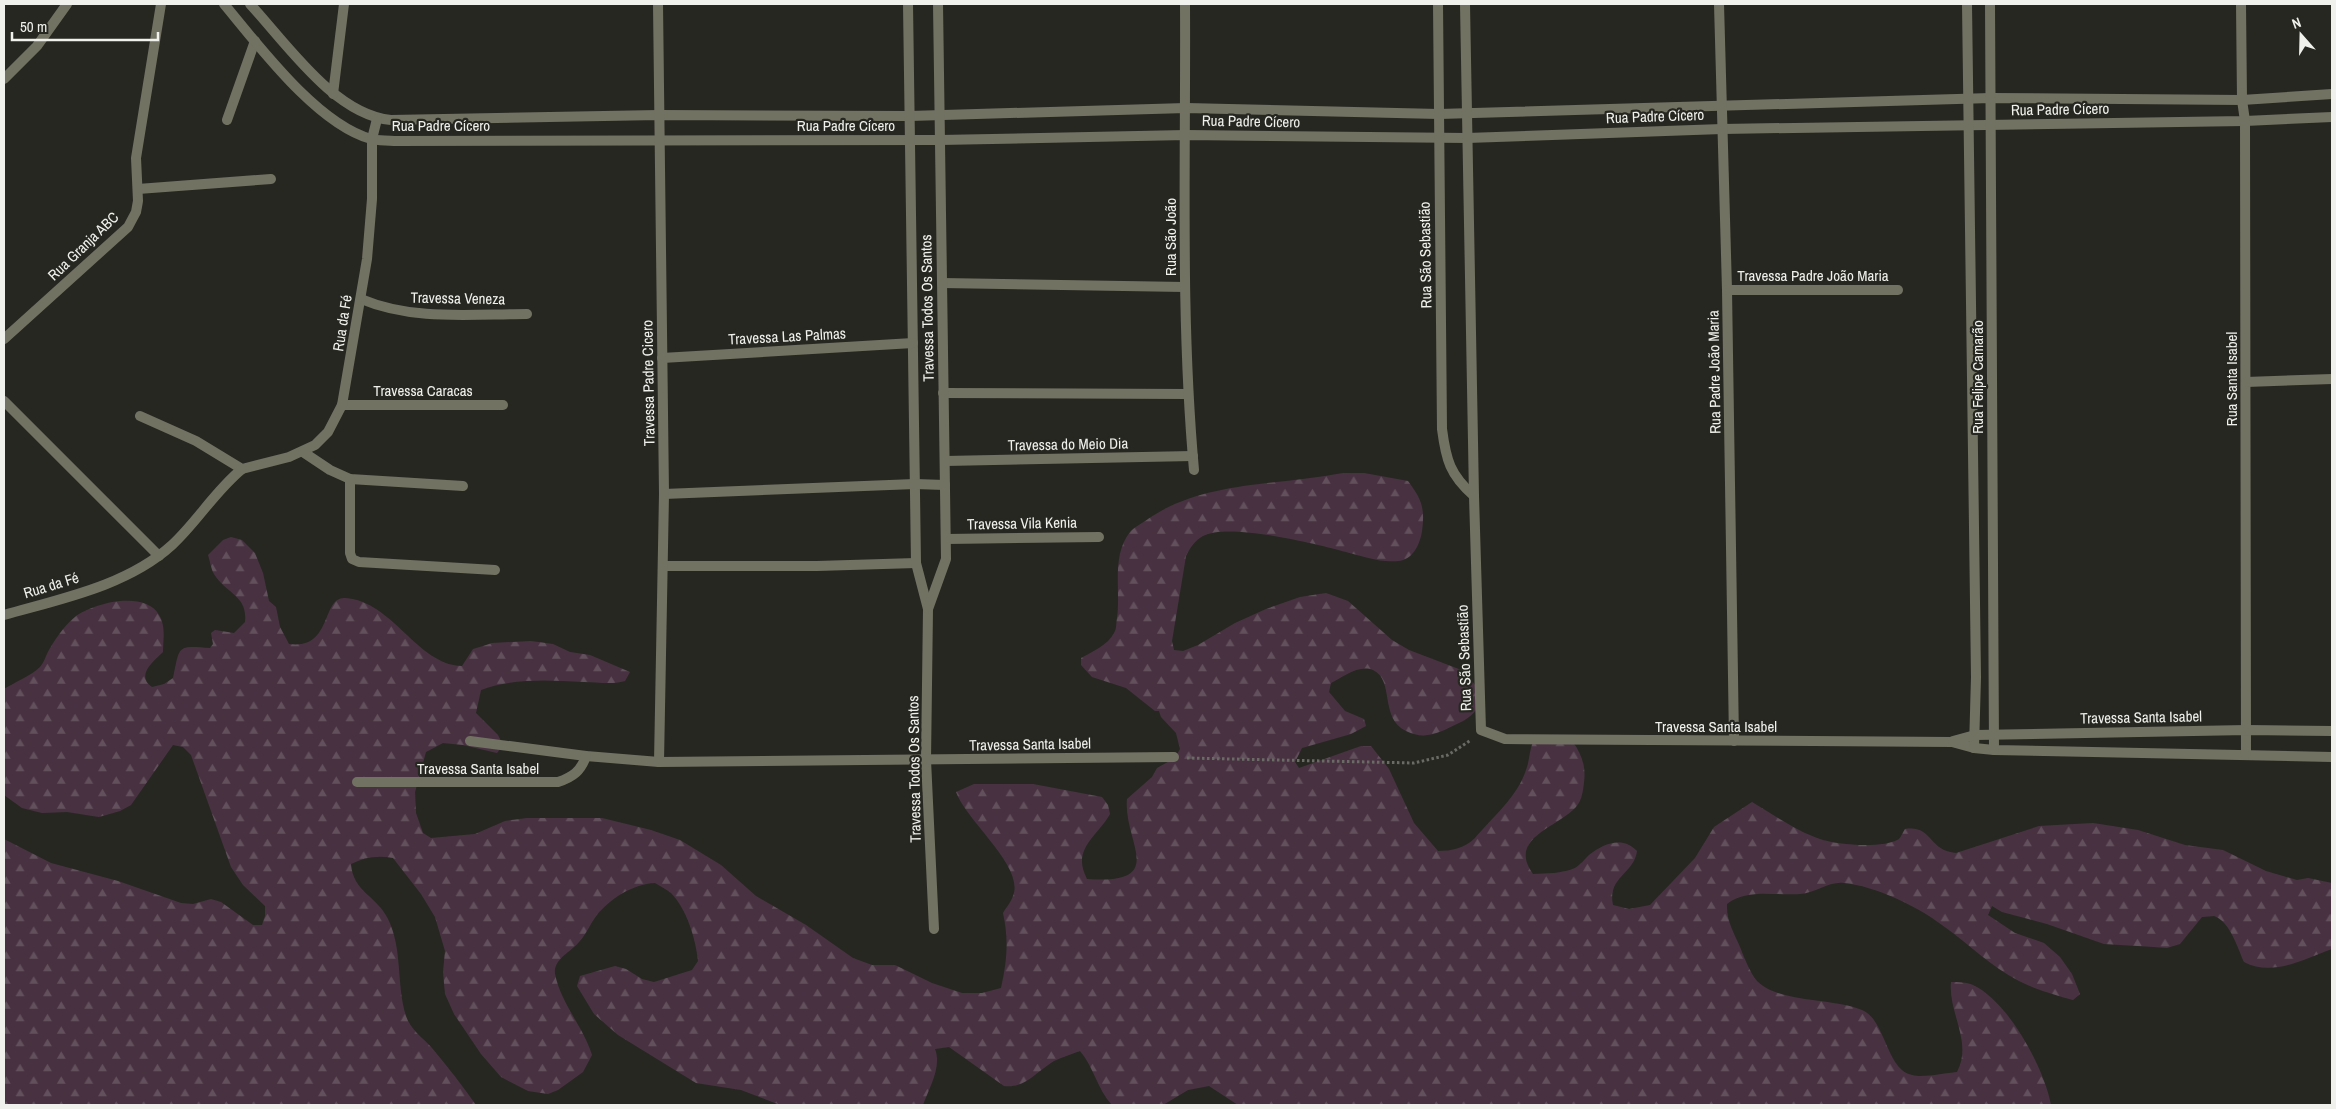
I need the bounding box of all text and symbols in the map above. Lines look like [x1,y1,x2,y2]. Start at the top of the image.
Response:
scale bar [12,10,159,42]
north arrow [2276,10,2326,60]
text: N [2290,13,2304,33]
text: 50 m [20,16,47,37]
street label: Rua Padre Cícero [2011,98,2110,120]
street label: Rua Padre Cícero [1605,104,1705,128]
street label: Rua Padre Cícero [1202,110,1301,132]
street label: Rua Padre Cícero [392,115,490,136]
street label: Rua Padre Cícero [797,115,895,136]
street label: Rua São João [1160,198,1181,276]
street label: Rua São Sebastião [1414,201,1436,309]
street label: Rua Granja ABC [43,207,123,285]
street label: Travessa Todos Os Santos [915,234,939,382]
street label: Travessa Padre João Maria [1737,265,1889,286]
street label: Travessa Veneza [411,287,506,309]
street label: Rua da Fé [327,293,357,353]
street label: Rua Padre João Maria [1702,310,1726,434]
street label: Travessa Padre Cicero [636,320,660,446]
street label: Rua Felipe Camarão [1967,320,1988,434]
street label: Travessa Las Palmas [728,322,846,350]
street label: Rua Santa Isabel [2221,332,2242,426]
street label: Travessa Caracas [373,380,473,401]
street label: Travessa do Meio Dia [1008,432,1129,456]
street label: Travessa Vila Kenia [967,512,1077,534]
street label: Rua da Fé [21,567,81,603]
street label: Rua São Sebastião [1452,604,1476,712]
street label: Travessa Todos Os Santos [902,695,926,843]
street label: Travessa Santa Isabel [2080,705,2202,729]
street label: Travessa Santa Isabel [1655,716,1777,737]
street label: Travessa Santa Isabel [969,732,1091,756]
street label: Travessa Santa Isabel [417,758,539,779]

